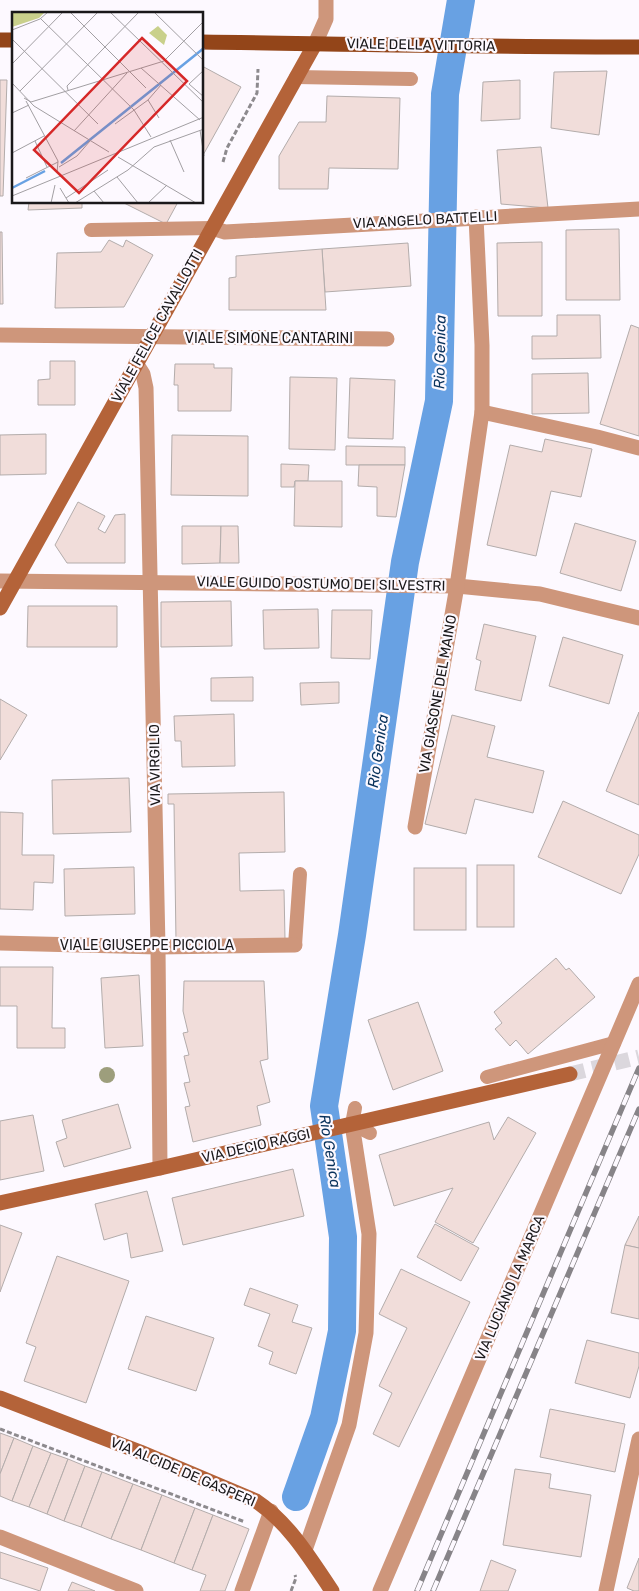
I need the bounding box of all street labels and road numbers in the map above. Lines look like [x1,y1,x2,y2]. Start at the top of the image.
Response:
street label: VIALE DELLA VITTORIA [346,35,496,55]
street label: VIA ANGELO BATTELLI [352,208,498,232]
street label: VIALE FELICE CAVALLOTTI [108,246,206,406]
street label: VIALE SIMONE CANTARINI [185,330,353,347]
street label: VIALE GUIDO POSTUMO DEI SILVESTRI [197,573,445,595]
street label: VIA GIASONE DEL MAINO [416,614,460,774]
street label: VIA VIRGILIO [146,724,164,806]
street label: VIALE GIUSEPPE PICCIOLA [60,937,235,954]
street label: VIA DECIO RAGGI [200,1125,312,1167]
street label: VIA LUCIANO LA MARCA [472,1212,549,1363]
street label: VIA ALCIDE DE GASPERI [108,1434,258,1510]

